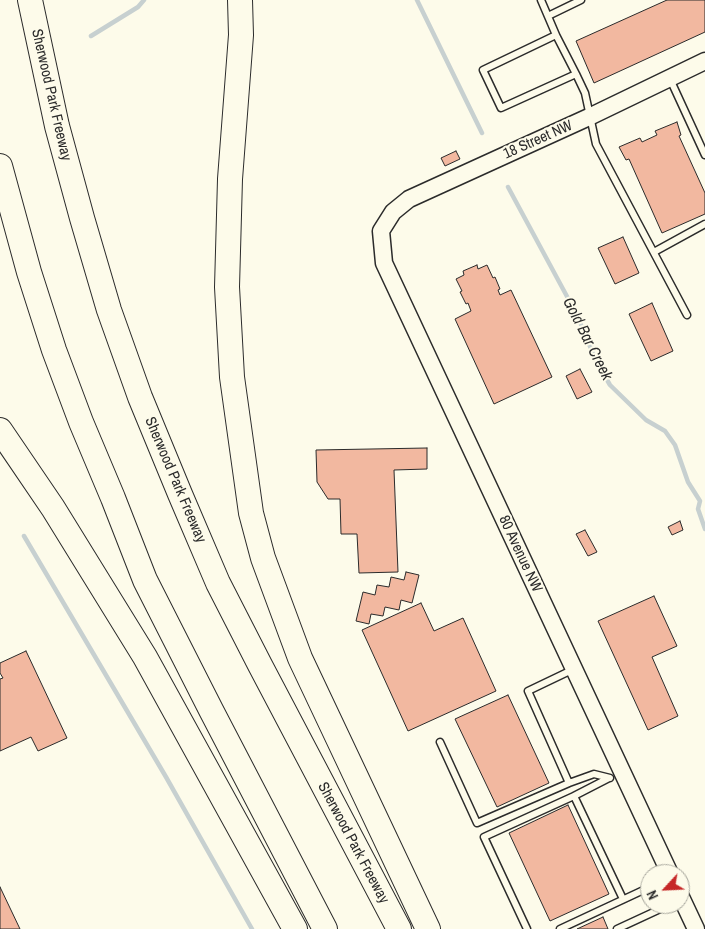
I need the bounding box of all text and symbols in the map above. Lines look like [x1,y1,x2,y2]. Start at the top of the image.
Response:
street label: Sherwood Park Freeway [27,27,75,163]
street label: 18 Street NW [501,117,575,163]
water label: Gold Bar Creek [558,294,616,384]
street label: Sherwood Park Freeway [140,415,210,545]
street label: 80 Avenue NW [494,513,546,595]
street label: Sherwood Park Freeway [313,779,393,907]
north arrow [640,864,690,914]
text: N [642,887,662,902]

